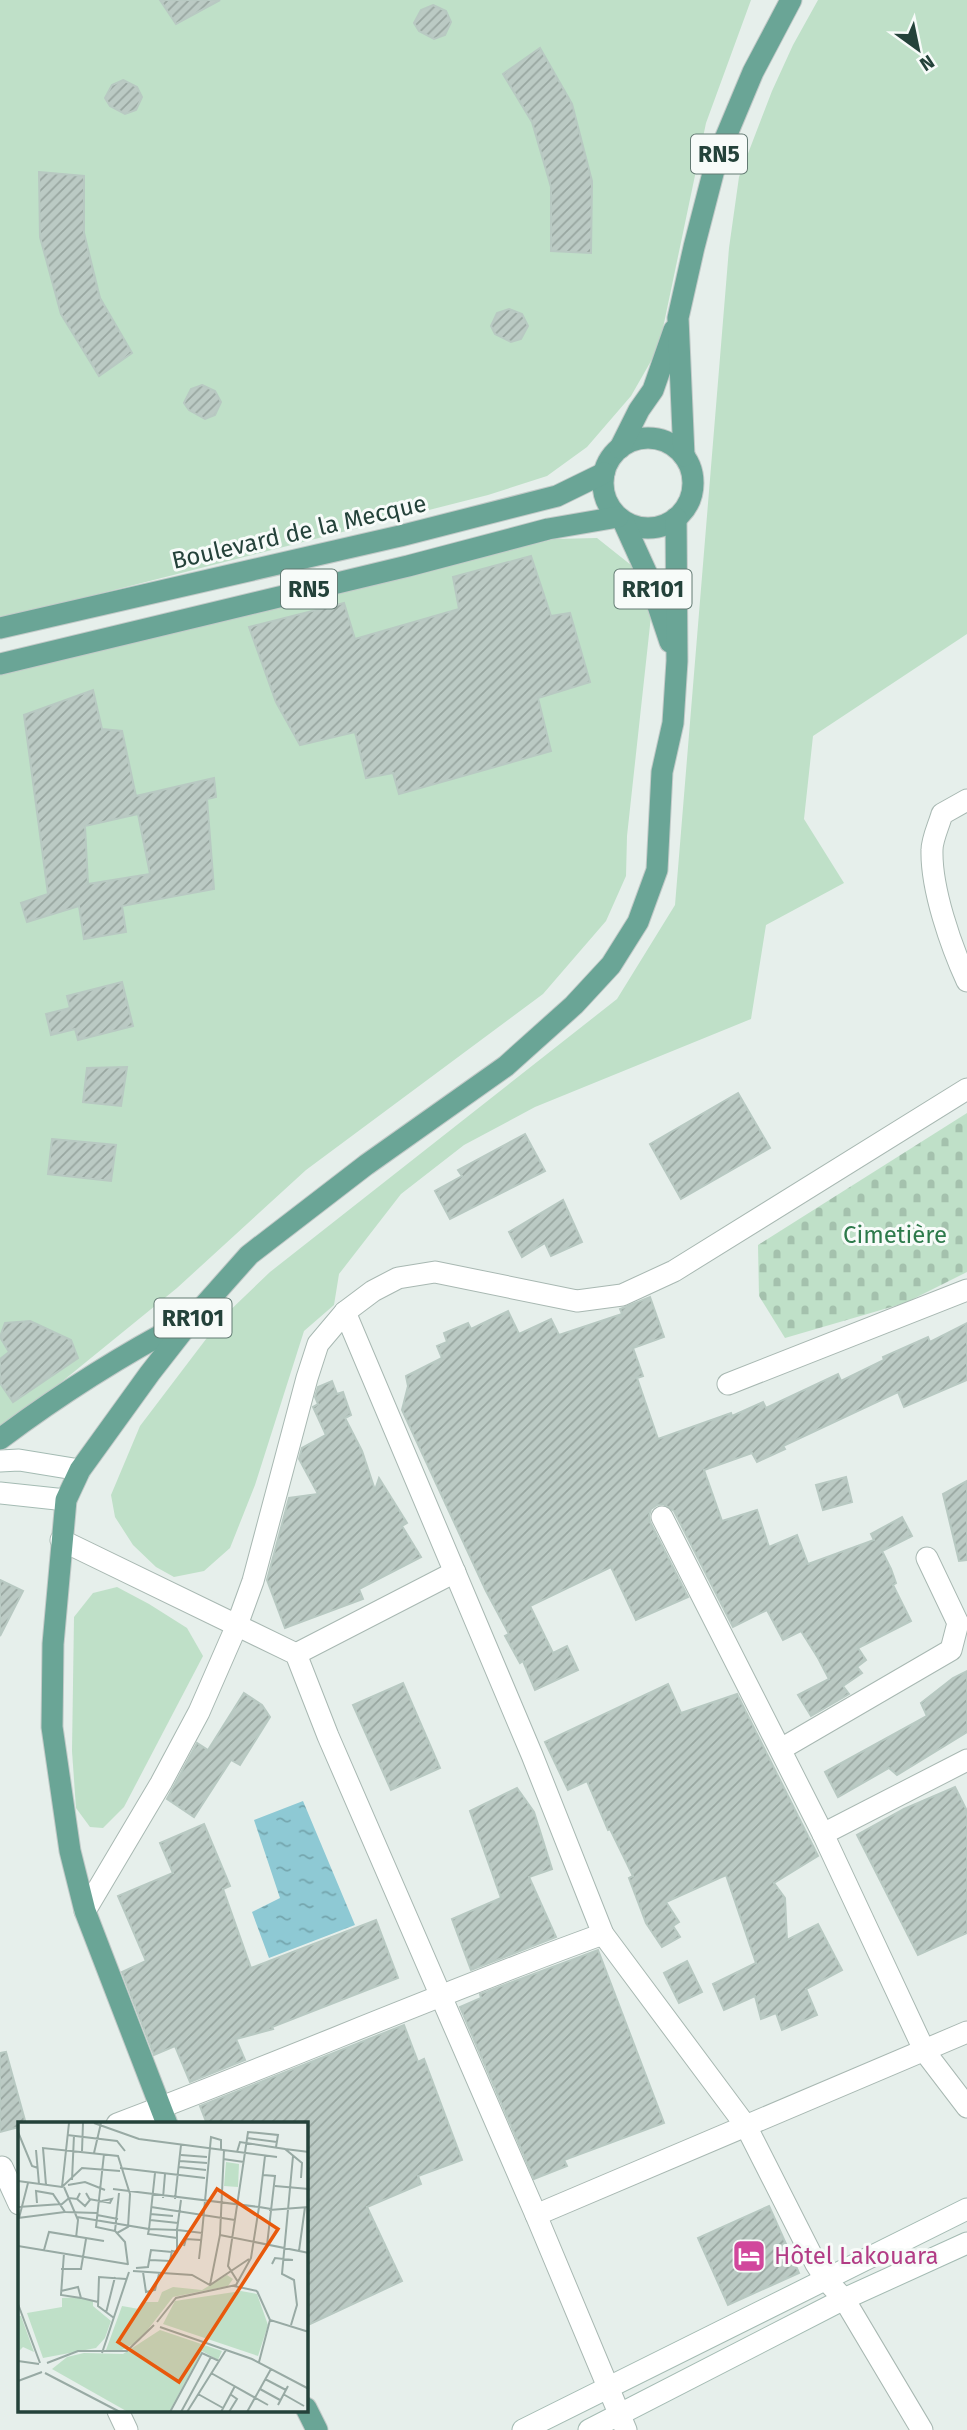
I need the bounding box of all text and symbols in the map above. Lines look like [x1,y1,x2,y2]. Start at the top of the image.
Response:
north arrow [883,14,953,84]
text: N [915,50,939,76]
road number: RN5 [691,134,747,174]
street label: Boulevard de la Mecque [169,489,429,575]
road number: RN5 [281,569,337,608]
road number: RR101 [614,569,692,608]
park label: Cimetière [843,1221,947,1249]
road number: RR101 [154,1298,232,1338]
inset map [18,2122,308,2412]
hotel icon: Hôtel Lakouara [730,2237,768,2275]
place label: Hôtel Lakouara [774,2242,938,2270]

